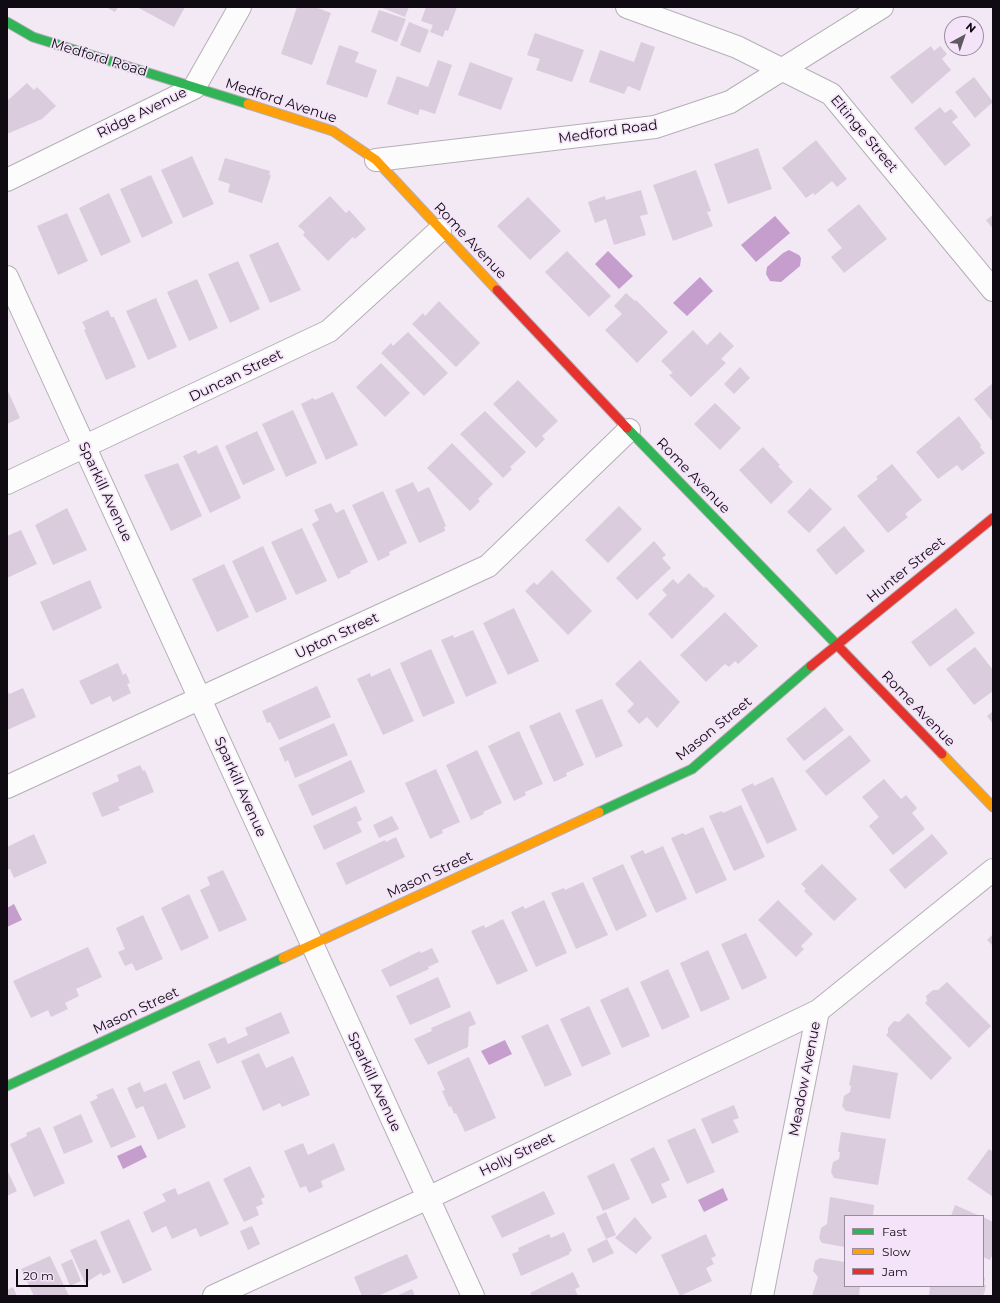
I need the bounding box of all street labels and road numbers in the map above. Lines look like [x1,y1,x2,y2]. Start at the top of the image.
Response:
street label: Medford Road [49,35,149,81]
street label: Medford Avenue [223,75,339,127]
street label: Ridge Avenue [94,84,190,142]
street label: Eltinge Street [827,92,901,176]
street label: Medford Road [557,117,659,147]
street label: Rome Avenue [430,199,510,283]
street label: Duncan Street [186,346,286,406]
street label: Rome Avenue [653,435,733,517]
street label: Sparkill Avenue [75,440,135,544]
street label: Hunter Street [864,533,948,607]
street label: Upton Street [293,609,381,663]
street label: Rome Avenue [878,668,958,750]
street label: Mason Street [673,693,755,765]
street label: Sparkill Avenue [210,734,270,840]
street label: Mason Street [384,848,476,902]
street label: Mason Street [90,984,182,1038]
street label: Meadow Avenue [786,1020,824,1138]
street label: Sparkill Avenue [344,1030,404,1134]
street label: Holly Street [477,1130,557,1180]

